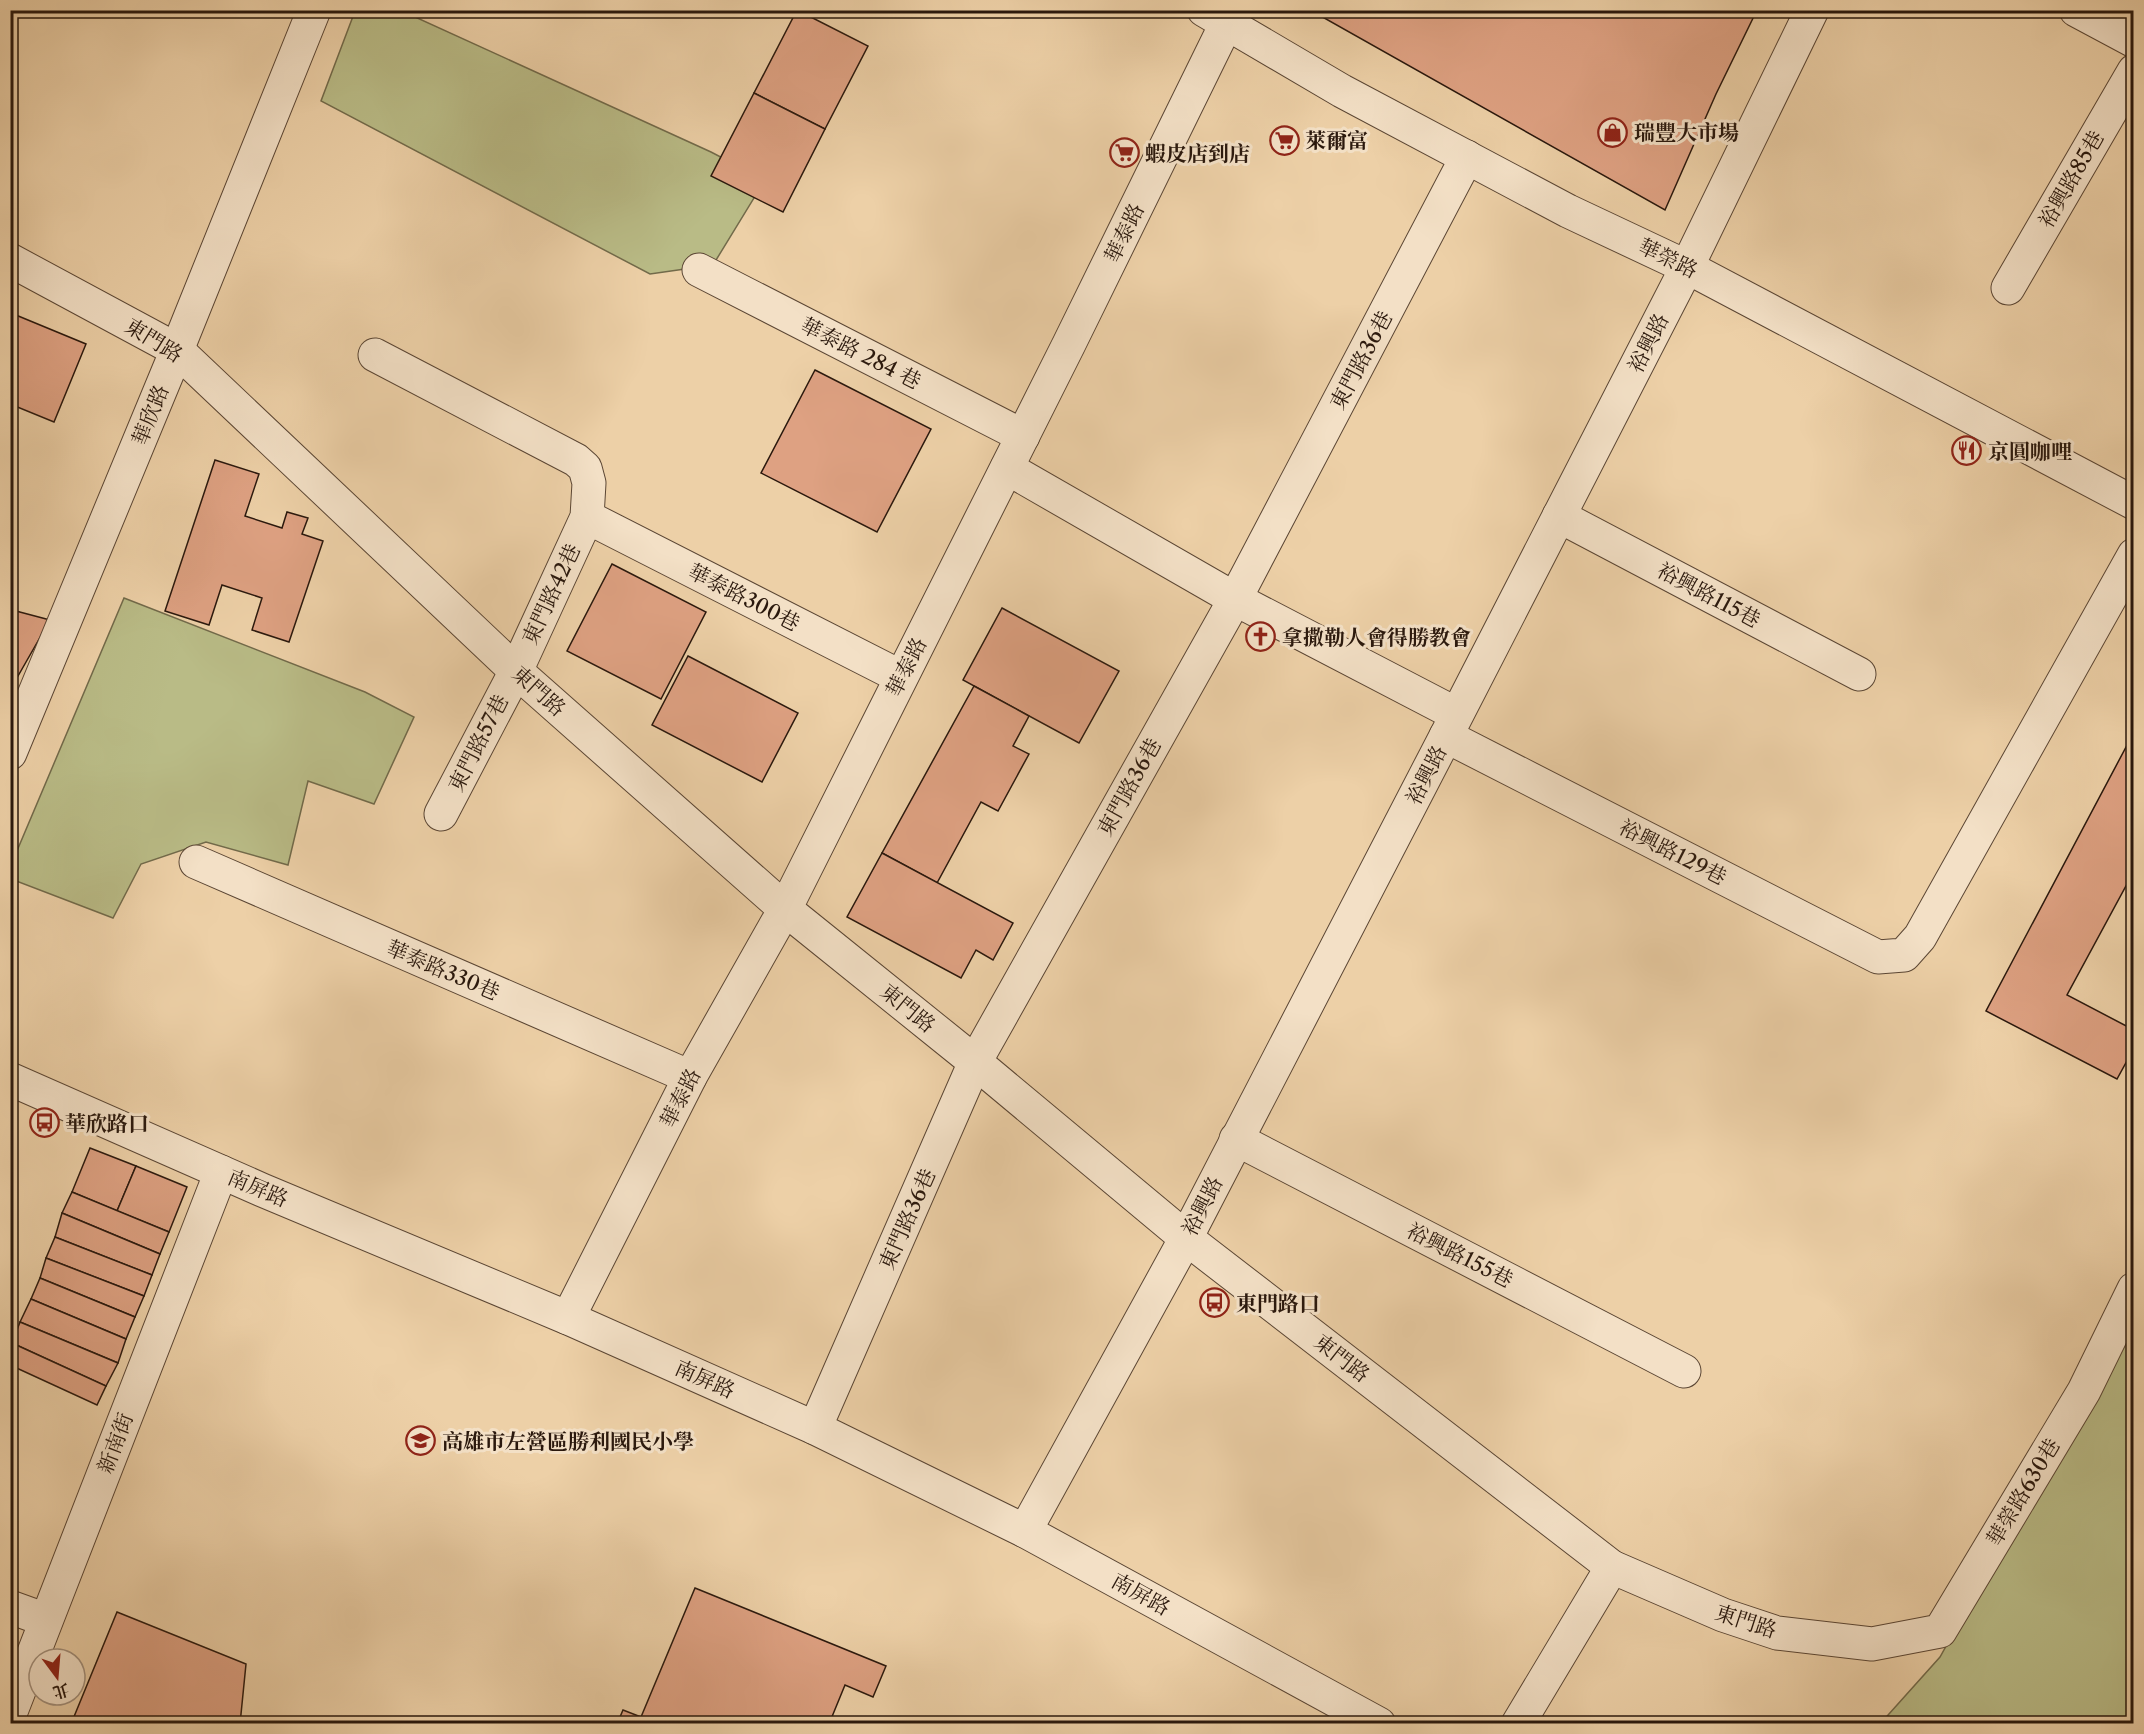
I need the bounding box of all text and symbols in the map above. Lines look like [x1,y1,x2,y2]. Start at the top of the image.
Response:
shop icon: 瑞豐大市場 [1597,116,1629,148]
place label: 瑞豐大市場 [1634,120,1739,145]
supermarket icon: 萊爾富 [1268,124,1300,156]
street label: 裕興路85巷 [2033,126,2109,232]
place label: 萊爾富 [1305,128,1368,153]
supermarket icon: 蝦皮店到店 [1108,137,1140,169]
place label: 蝦皮店到店 [1145,141,1250,166]
street label: 華泰路 [1099,199,1149,267]
street label: 華榮路 [1634,233,1702,283]
street label: 東門路36巷 [1325,307,1397,413]
street label: 裕興路 [1623,309,1673,377]
street label: 華泰路 284 巷 [797,312,925,394]
street label: 東門路 [121,313,187,367]
street label: 華欣路 [127,381,173,449]
restaurant icon: 京圓咖哩 [1951,435,1983,467]
place label: 京圓咖哩 [1988,439,2072,464]
street label: 東門路42巷 [517,540,585,648]
street label: 裕興路115巷 [1653,557,1765,633]
street label: 華泰路300巷 [684,558,804,636]
church icon: 拿撒勒人會得勝教會 [1245,621,1277,653]
place label: 拿撒勒人會得勝教會 [1282,625,1471,650]
street label: 華泰路 [881,633,931,701]
street label: 東門路 [507,661,571,721]
street label: 東門路57巷 [443,690,513,796]
street label: 東門路36巷 [1092,734,1166,840]
street label: 裕興路 [1401,741,1451,809]
street label: 裕興路129巷 [1615,814,1731,890]
street label: 華泰路330巷 [383,935,503,1005]
street label: 東門路 [876,978,940,1038]
street label: 華泰路 [655,1064,705,1132]
bus stop icon: 華欣路口 [28,1107,60,1139]
place label: 華欣路口 [65,1111,149,1136]
street label: 南屏路 [224,1164,292,1212]
street label: 東門路36巷 [874,1165,940,1273]
street label: 裕興路 [1177,1172,1227,1240]
street label: 裕興路155巷 [1403,1218,1517,1292]
bus stop icon: 東門路口 [1199,1287,1231,1319]
place label: 東門路口 [1236,1291,1320,1316]
street label: 東門路 [1309,1329,1375,1387]
street label: 南屏路 [671,1355,739,1403]
street label: 新南街 [92,1409,138,1477]
school or university icon: 高雄市左營區勝利國民小學 [405,1425,437,1457]
place label: 高雄市左營區勝利國民小學 [442,1429,694,1454]
street label: 華榮路630巷 [1981,1434,2065,1550]
street label: 南屏路 [1107,1568,1175,1620]
street label: 東門路 [1712,1599,1780,1643]
north arrow [27,1647,87,1707]
text: 北 [51,1680,72,1703]

